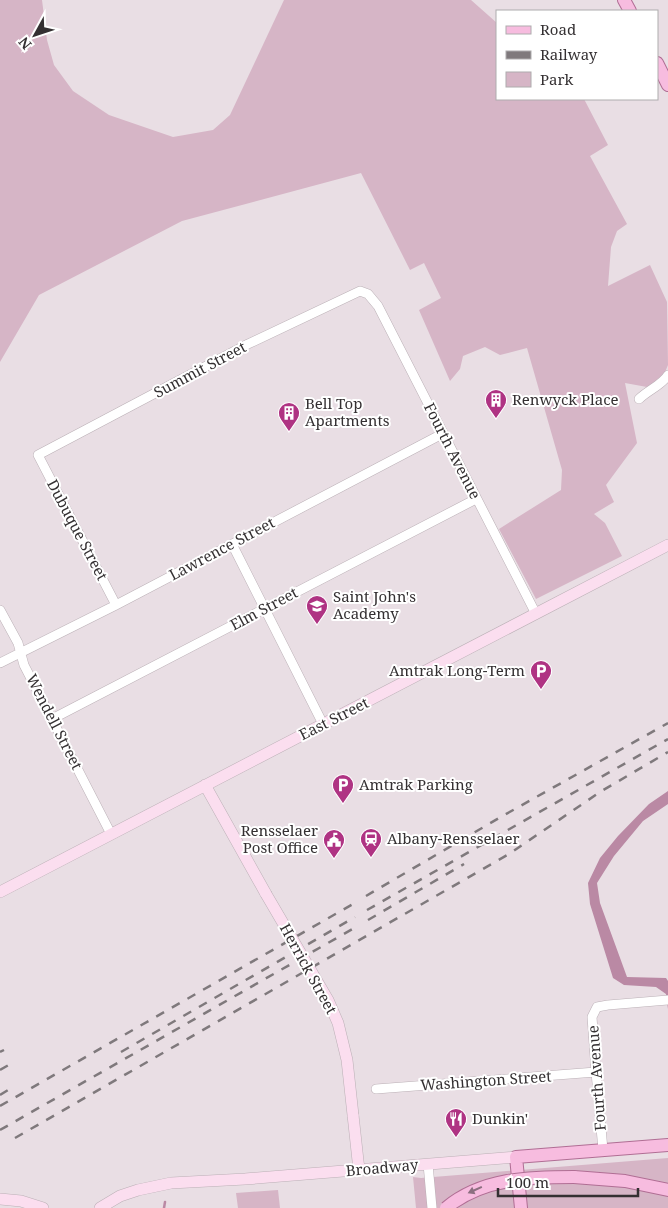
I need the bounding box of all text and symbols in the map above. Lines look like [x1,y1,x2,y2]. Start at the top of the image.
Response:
north arrow [10,10,60,60]
legend [496,10,658,100]
text: Road [540,19,576,39]
text: N [14,33,35,54]
text: Railway [540,44,598,64]
text: Park [540,69,574,89]
street label: Summit Street [150,336,249,402]
building icon: Renwyck Place [484,388,508,419]
place label: Renwyck Place [512,389,619,409]
place label: Bell Top Apartments [305,393,390,430]
street label: Fourth Avenue [420,399,486,502]
building icon: Bell Top Apartments [277,401,301,432]
street label: Dubuque Street [43,476,113,584]
street label: Lawrence Street [165,512,278,584]
street label: Elm Street [226,582,301,634]
place label: Saint John's Academy [333,586,416,623]
school or university icon: Saint John's Academy [305,594,329,625]
parking icon: Amtrak Long-Term [529,659,553,690]
place label: Amtrak Long-Term [389,660,525,680]
street label: Wendell Street [22,670,88,773]
street label: East Street [295,692,372,744]
parking icon: Amtrak Parking [331,773,355,804]
place label: Amtrak Parking [359,774,473,794]
place label: Rensselaer Post Office [241,820,318,857]
station icon: Albany-Rensselaer [359,827,383,858]
public building icon: Rensselaer Post Office [322,828,346,859]
place label: Albany-Rensselaer [387,828,520,848]
street label: Herrick Street [276,920,342,1017]
street label: Fourth Avenue [582,1025,610,1132]
street label: Washington Street [420,1065,552,1095]
restaurant icon: Dunkin' [444,1107,468,1138]
place label: Dunkin' [472,1108,528,1128]
street label: Broadway [345,1154,420,1180]
scale bar [498,1166,638,1198]
text: 100 m [506,1172,549,1192]
one-way arrow [467,1187,482,1195]

